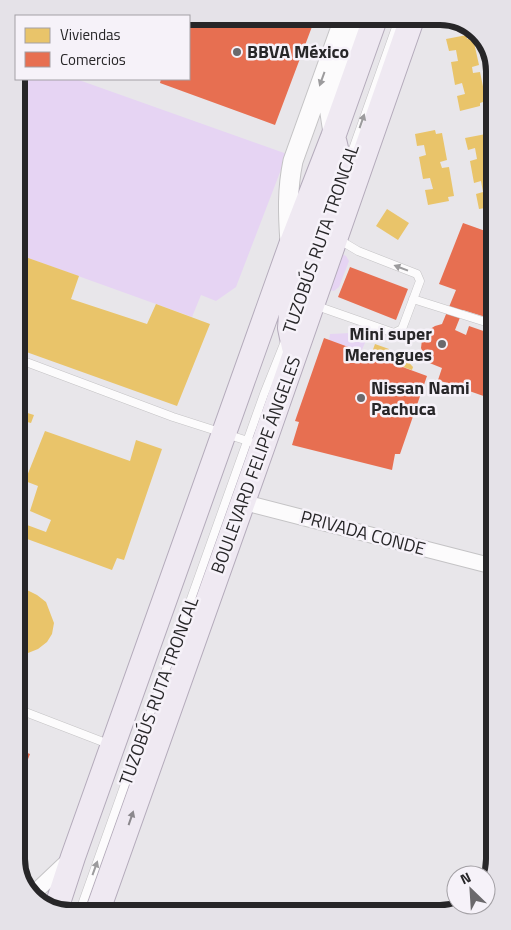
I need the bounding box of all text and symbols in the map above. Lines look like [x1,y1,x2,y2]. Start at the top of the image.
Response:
legend [15,15,190,80]
text: Viviendas [60,23,121,46]
place label: BBVA México [247,38,349,65]
marker: BBVA México [231,46,243,58]
text: Comercios [60,48,126,71]
one-way arrow [318,71,325,86]
one-way arrow [359,114,366,129]
street label: TUZOBÚS RUTA TRONCAL [275,140,366,337]
one-way arrow [394,263,408,271]
place label: Mini super Merengues [344,320,432,368]
marker: Mini super Merengues [436,338,448,350]
street label: BOULEVARD FELIPE ÁNGELES [204,352,308,577]
place label: Nissan Nami Pachuca [371,374,470,422]
marker: Nissan Nami Pachuca [355,392,367,404]
street label: PRIVADA CONDE [298,503,429,562]
street label: TUZOBÚS RUTA TRONCAL [112,593,205,789]
one-way arrow [127,810,135,825]
one-way arrow [92,860,99,875]
north arrow [446,865,496,915]
text: N [456,866,474,889]

